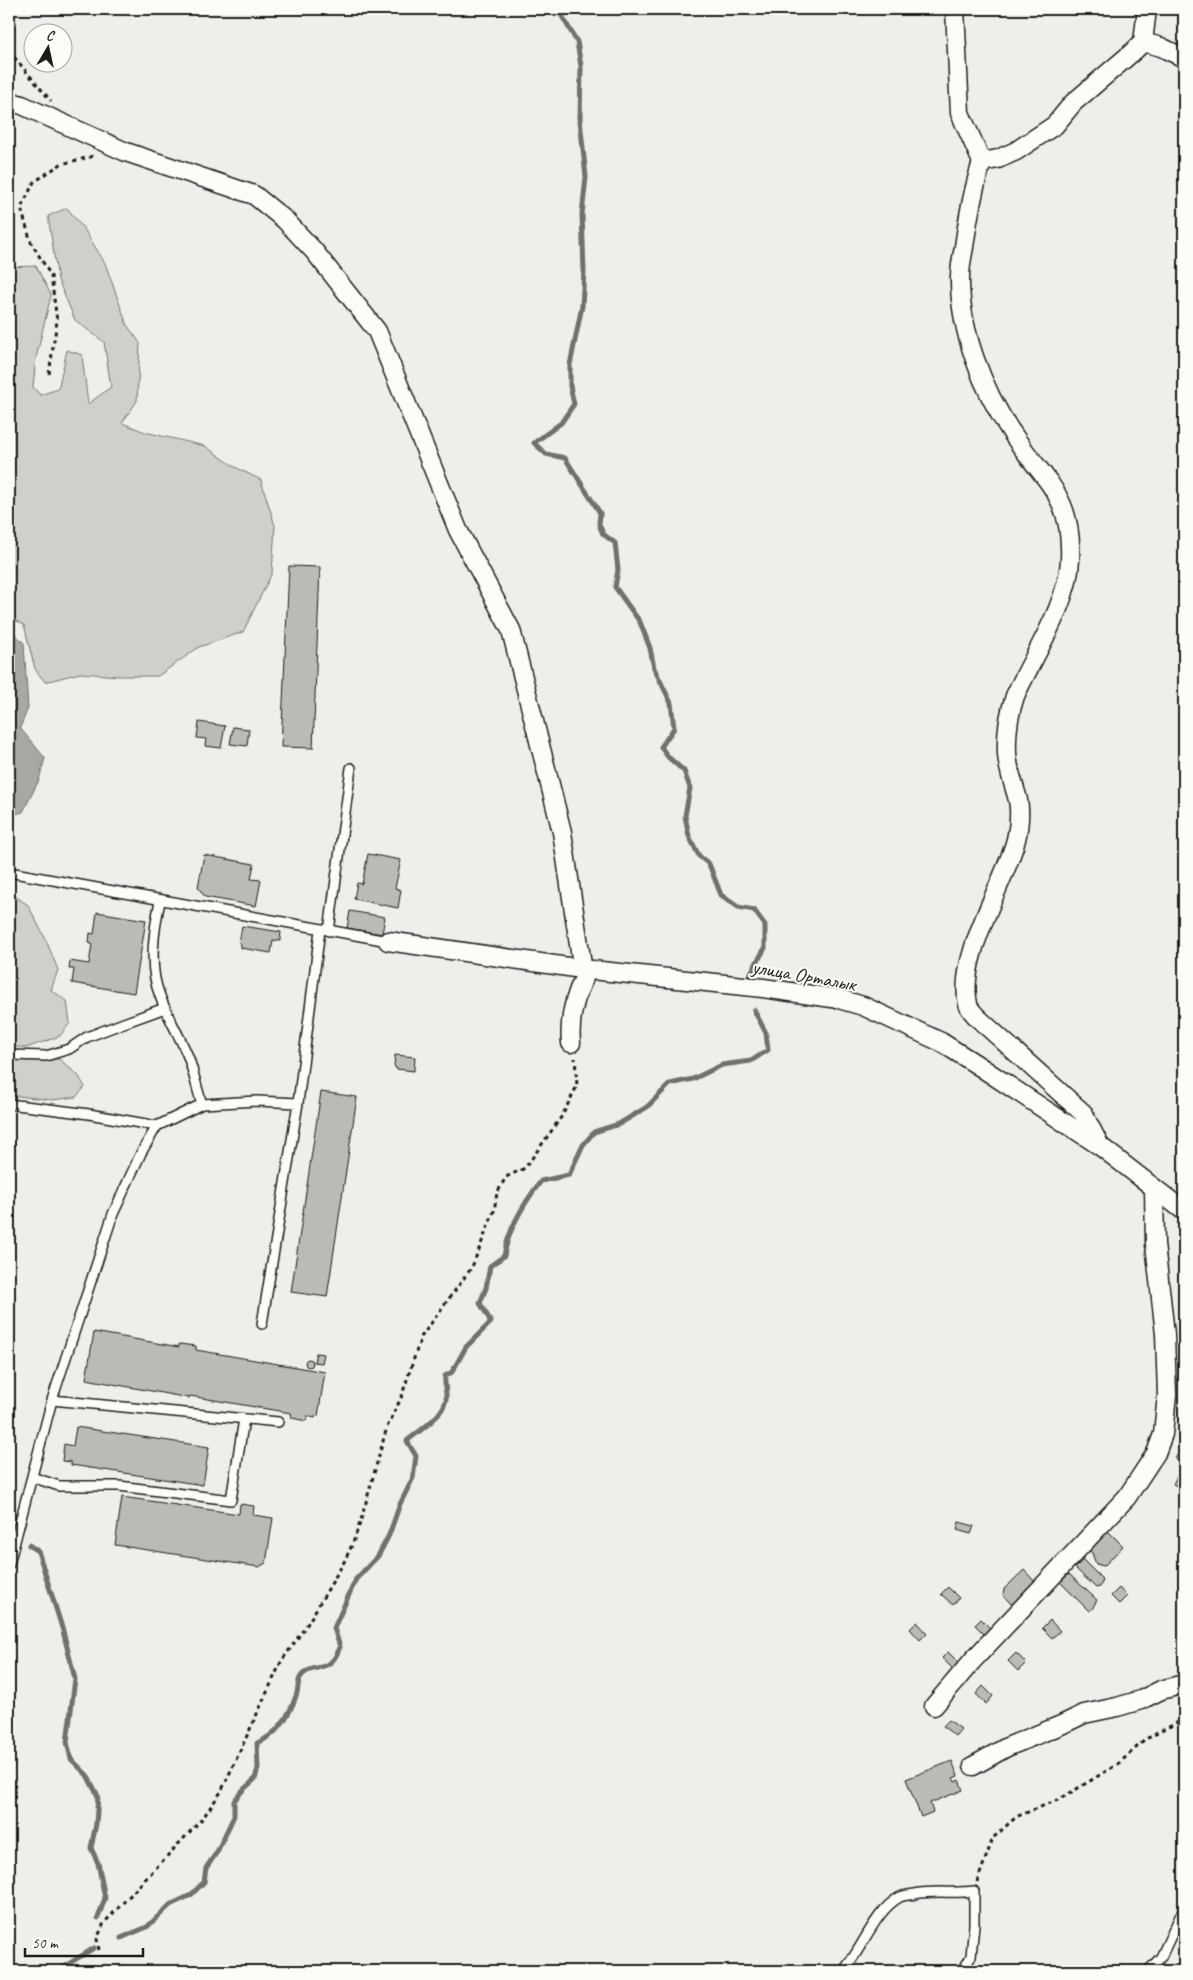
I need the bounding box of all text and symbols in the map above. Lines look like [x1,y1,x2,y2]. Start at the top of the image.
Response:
north arrow [22,22,72,72]
text: С [45,27,57,45]
street label: улица Орталык [749,954,859,997]
scale bar [25,1925,142,1957]
text: 50 m [32,1934,59,1953]

